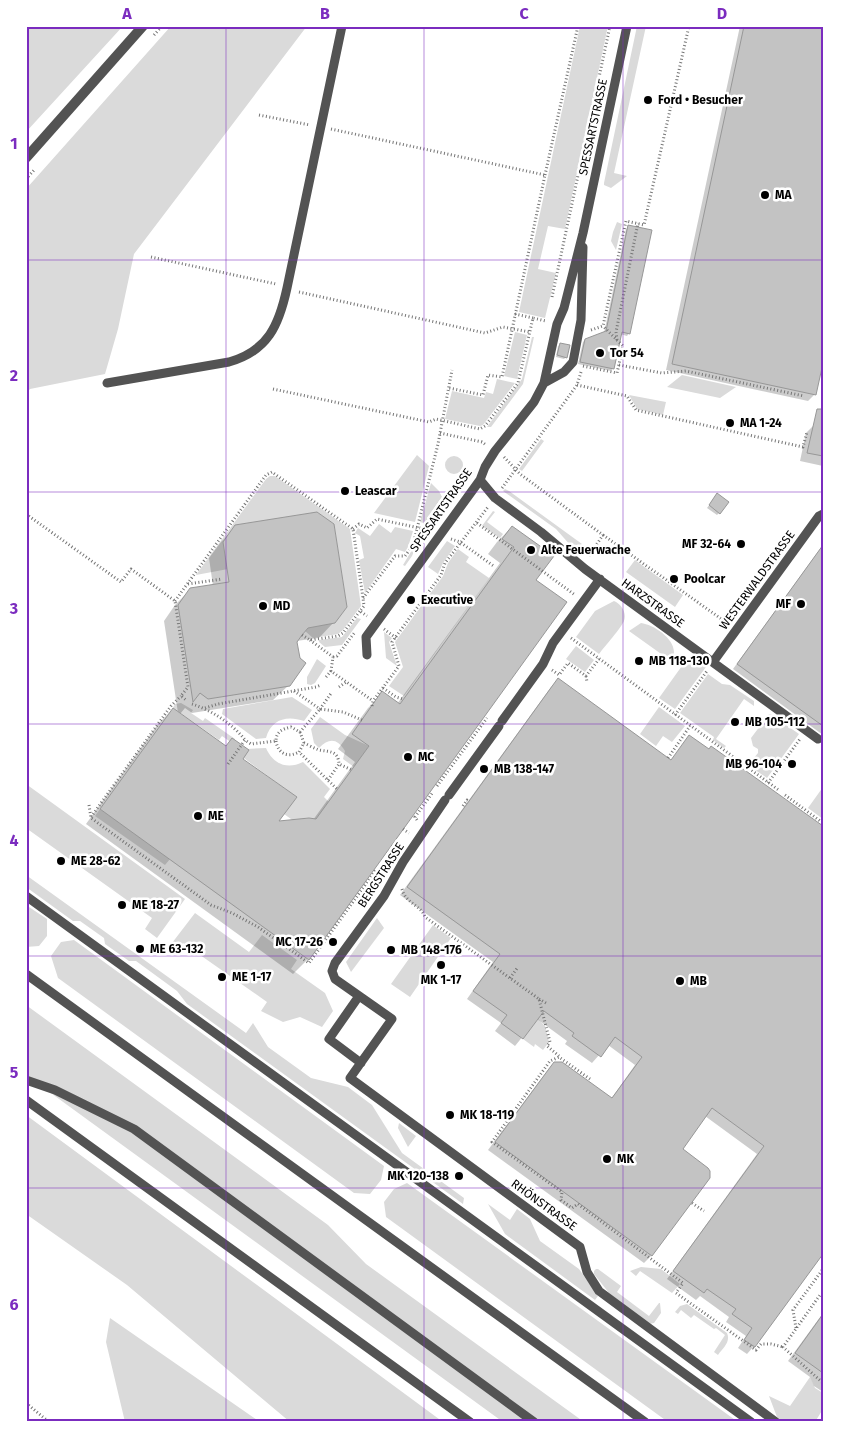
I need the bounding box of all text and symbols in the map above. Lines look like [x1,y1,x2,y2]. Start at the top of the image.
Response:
text: A [121,4,132,23]
text: B [320,4,330,23]
text: C [519,4,529,23]
text: D [717,4,727,23]
street label: SPESSARTSTRASSE [576,77,610,177]
place label: Ford • Besucher [658,93,743,107]
marker: Ford • Besucher [642,94,654,106]
text: 1 [10,134,18,153]
place label: MA [775,188,792,202]
marker: MA [759,189,771,201]
place label: Tor 54 [610,346,644,360]
marker: Tor 54 [594,347,606,359]
text: 2 [10,366,18,385]
place label: MA 1-24 [740,416,782,430]
marker: MA 1-24 [724,417,736,429]
street label: SPESSARTSTRASSE [407,466,475,554]
place label: Leascar [355,484,397,498]
marker: Leascar [339,485,351,497]
street label: WESTERWALDSTRASSE [716,528,798,632]
place label: MF 32-64 [682,537,731,551]
marker: MF 32-64 [735,538,747,550]
place label: Alte Feuerwache [540,543,631,557]
marker: Alte Feuerwache [525,544,537,556]
place label: Poolcar [684,572,726,586]
marker: Poolcar [668,573,680,585]
street label: HARZSTRASSE [619,576,687,630]
place label: Executive [421,593,473,607]
marker: Executive [405,594,417,606]
place label: MF [776,597,791,611]
marker: MF [795,598,807,610]
text: 3 [9,599,18,618]
place label: MD [273,599,290,613]
marker: MD [257,600,269,612]
place label: MB 118-130 [649,654,709,668]
marker: MB 118-130 [633,655,645,667]
place label: MB 105-112 [745,715,805,729]
marker: MB 105-112 [729,716,741,728]
place label: MC [418,750,434,764]
marker: MC [402,751,414,763]
place label: MB 96-104 [725,757,782,771]
marker: MB 96-104 [786,758,798,770]
place label: MB 138-147 [494,762,555,776]
marker: MB 138-147 [478,763,490,775]
place label: ME [208,809,224,823]
marker: ME [192,810,204,822]
text: 4 [9,831,19,850]
street label: BERGSTRASSE [355,840,407,910]
place label: ME 28-62 [71,854,120,868]
marker: ME 28-62 [55,855,67,867]
place label: ME 18-27 [132,898,180,912]
marker: ME 18-27 [116,899,128,911]
place label: MC 17-26 [275,935,323,949]
marker: MC 17-26 [327,936,339,948]
place label: ME 63-132 [150,942,203,956]
marker: ME 63-132 [134,943,146,955]
place label: MB 148-176 [401,943,462,957]
marker: MB 148-176 [385,944,397,956]
marker: MK 1-17 [435,959,447,971]
place label: ME 1-17 [232,970,272,984]
marker: ME 1-17 [216,971,228,983]
place label: MK 1-17 [421,973,462,987]
place label: MB [690,974,707,988]
marker: MB [674,975,686,987]
text: 5 [10,1063,19,1082]
place label: MK 18-119 [460,1108,514,1122]
marker: MK 18-119 [444,1109,456,1121]
place label: MK [617,1152,634,1166]
marker: MK [601,1153,613,1165]
place label: MK 120-138 [388,1169,449,1183]
marker: MK 120-138 [453,1170,465,1182]
street label: RHÖNSTRASSE [508,1175,581,1234]
text: 6 [9,1295,19,1314]

